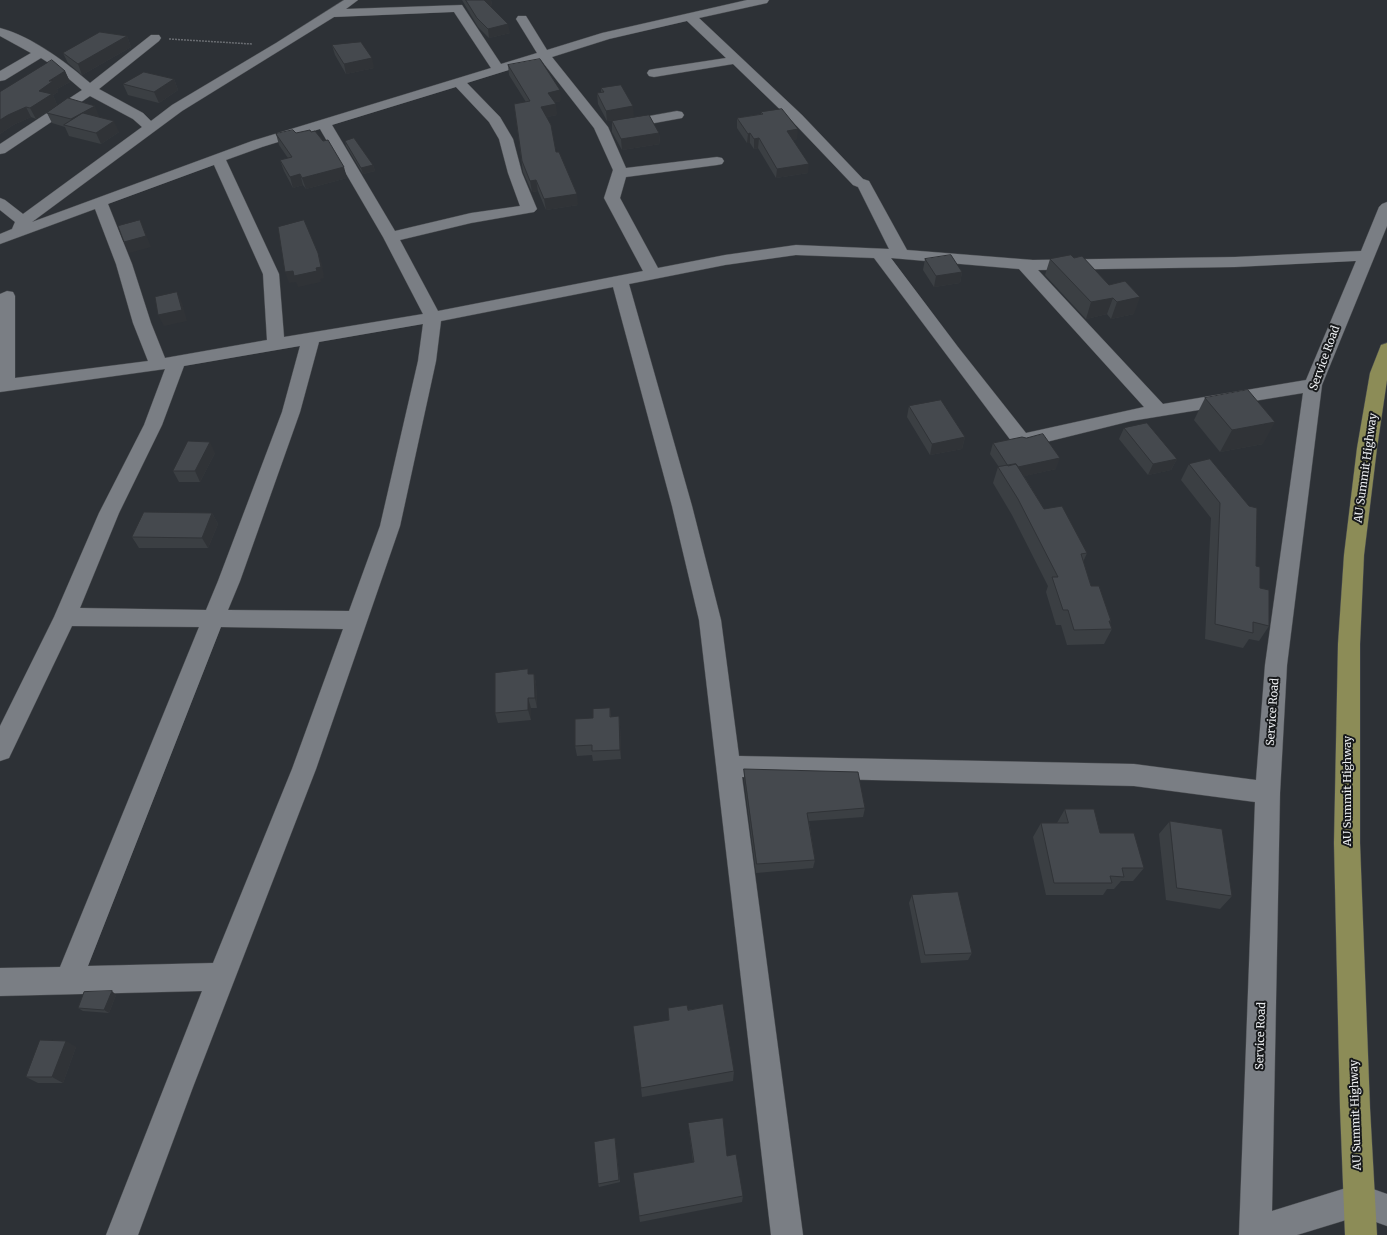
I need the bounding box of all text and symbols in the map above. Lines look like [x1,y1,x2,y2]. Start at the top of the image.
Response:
street label: Service Road [1307,324,1343,392]
street label: AU Summit Highway [1352,412,1380,524]
street label: Service Road [1264,678,1282,746]
street label: AU Summit Highway [1341,736,1355,846]
street label: Service Road [1253,1002,1269,1070]
street label: AU Summit Highway [1347,1060,1365,1170]

